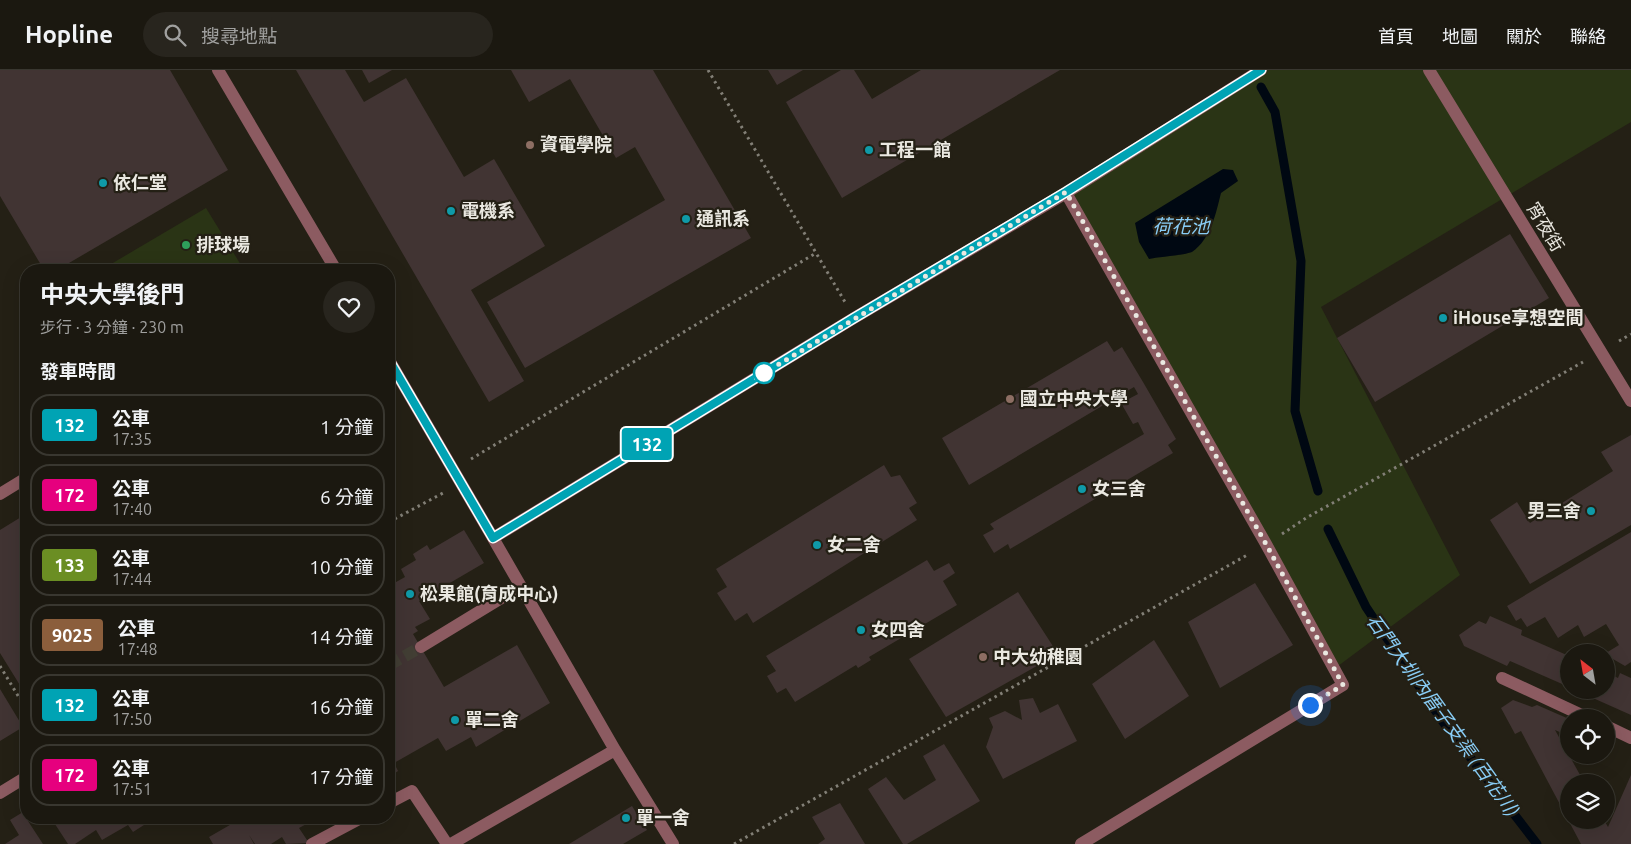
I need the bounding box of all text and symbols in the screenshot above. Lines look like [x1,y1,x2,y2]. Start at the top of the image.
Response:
search box [143,12,493,57]
text: Hopline [25,21,113,48]
icon: search [161,21,189,49]
text: 搜尋地點 [201,25,277,47]
text: 首頁 [1378,26,1414,46]
text: 地圖 [1442,26,1478,46]
text: 關於 [1506,26,1542,46]
text: 聯絡 [1570,26,1606,46]
place label: 資電學院 [540,134,612,154]
marker: 資電學院 [524,139,536,151]
place label: 工程一館 [879,139,951,159]
marker: 工程一館 [863,144,875,156]
place label: 依仁堂 [113,172,167,192]
marker: 依仁堂 [97,177,109,189]
street label: 宵夜街 [1523,198,1568,255]
place label: 電機系 [461,200,515,220]
marker: 電機系 [445,205,457,217]
place label: 通訊系 [696,208,750,228]
marker: 通訊系 [680,213,692,225]
water label: 荷花池 [1152,215,1211,237]
place label: 排球場 [196,234,250,254]
marker: 排球場 [180,239,192,251]
text: 中央大學後門 [40,281,184,308]
button: heart [323,281,375,333]
place label: iHouse享想空間 [1453,307,1583,327]
marker: iHouse享想空間 [1437,312,1449,324]
text: 步行 · 3 分鐘 · 230 m [40,318,184,336]
text: 發車時間 [40,360,116,382]
unlabelled marker [753,362,775,384]
place label: 國立中央大學 [1020,388,1128,408]
marker: 國立中央大學 [1004,393,1016,405]
text: 公車 [112,407,150,429]
text: 132 [54,415,85,435]
text: 1 分鐘 [320,416,373,438]
line badge: 132 [618,428,676,460]
text: 17:35 [112,430,152,448]
text: 132 [632,434,662,454]
text: 公車 [112,477,150,499]
place label: 女三舍 [1092,478,1146,498]
marker: 女三舍 [1076,483,1088,495]
text: 172 [54,485,85,505]
text: 6 分鐘 [320,486,373,508]
text: 17:40 [112,500,152,518]
place label: 男三舍 [1527,500,1581,520]
marker: 男三舍 [1585,505,1597,517]
place label: 女二舍 [827,534,881,554]
marker: 女二舍 [811,539,823,551]
text: 公車 [112,547,150,569]
text: 133 [54,555,85,575]
text: 10 分鐘 [309,556,373,578]
text: 17:44 [112,570,152,588]
place label: 松果館(育成中心) [420,583,558,604]
marker: 松果館(育成中心) [404,588,416,600]
water label: 石門大圳內厝子支渠 (百花川) [1362,610,1524,820]
text: 公車 [118,617,156,639]
place label: 女四舍 [871,619,925,639]
marker: 女四舍 [855,624,867,636]
text: 9025 [52,625,93,645]
text: 14 分鐘 [309,626,373,648]
text: 17:48 [118,640,158,658]
north arrow [1560,644,1615,699]
map controls [1560,644,1615,829]
place label: 中大幼稚園 [993,646,1083,666]
marker: 中大幼稚園 [977,651,989,663]
text: 公車 [112,687,150,709]
your location [1298,693,1323,718]
text: 132 [54,695,85,715]
text: 16 分鐘 [309,696,373,718]
place label: 單二舍 [465,709,519,729]
button: locate [1560,709,1615,764]
text: 17:50 [112,710,152,728]
marker: 單二舍 [449,714,461,726]
text: 公車 [112,757,150,779]
text: 172 [54,765,85,785]
text: 17 分鐘 [309,766,373,788]
button: layers [1560,774,1615,829]
text: 17:51 [112,780,152,798]
place label: 單一舍 [636,807,690,827]
marker: 單一舍 [620,812,632,824]

